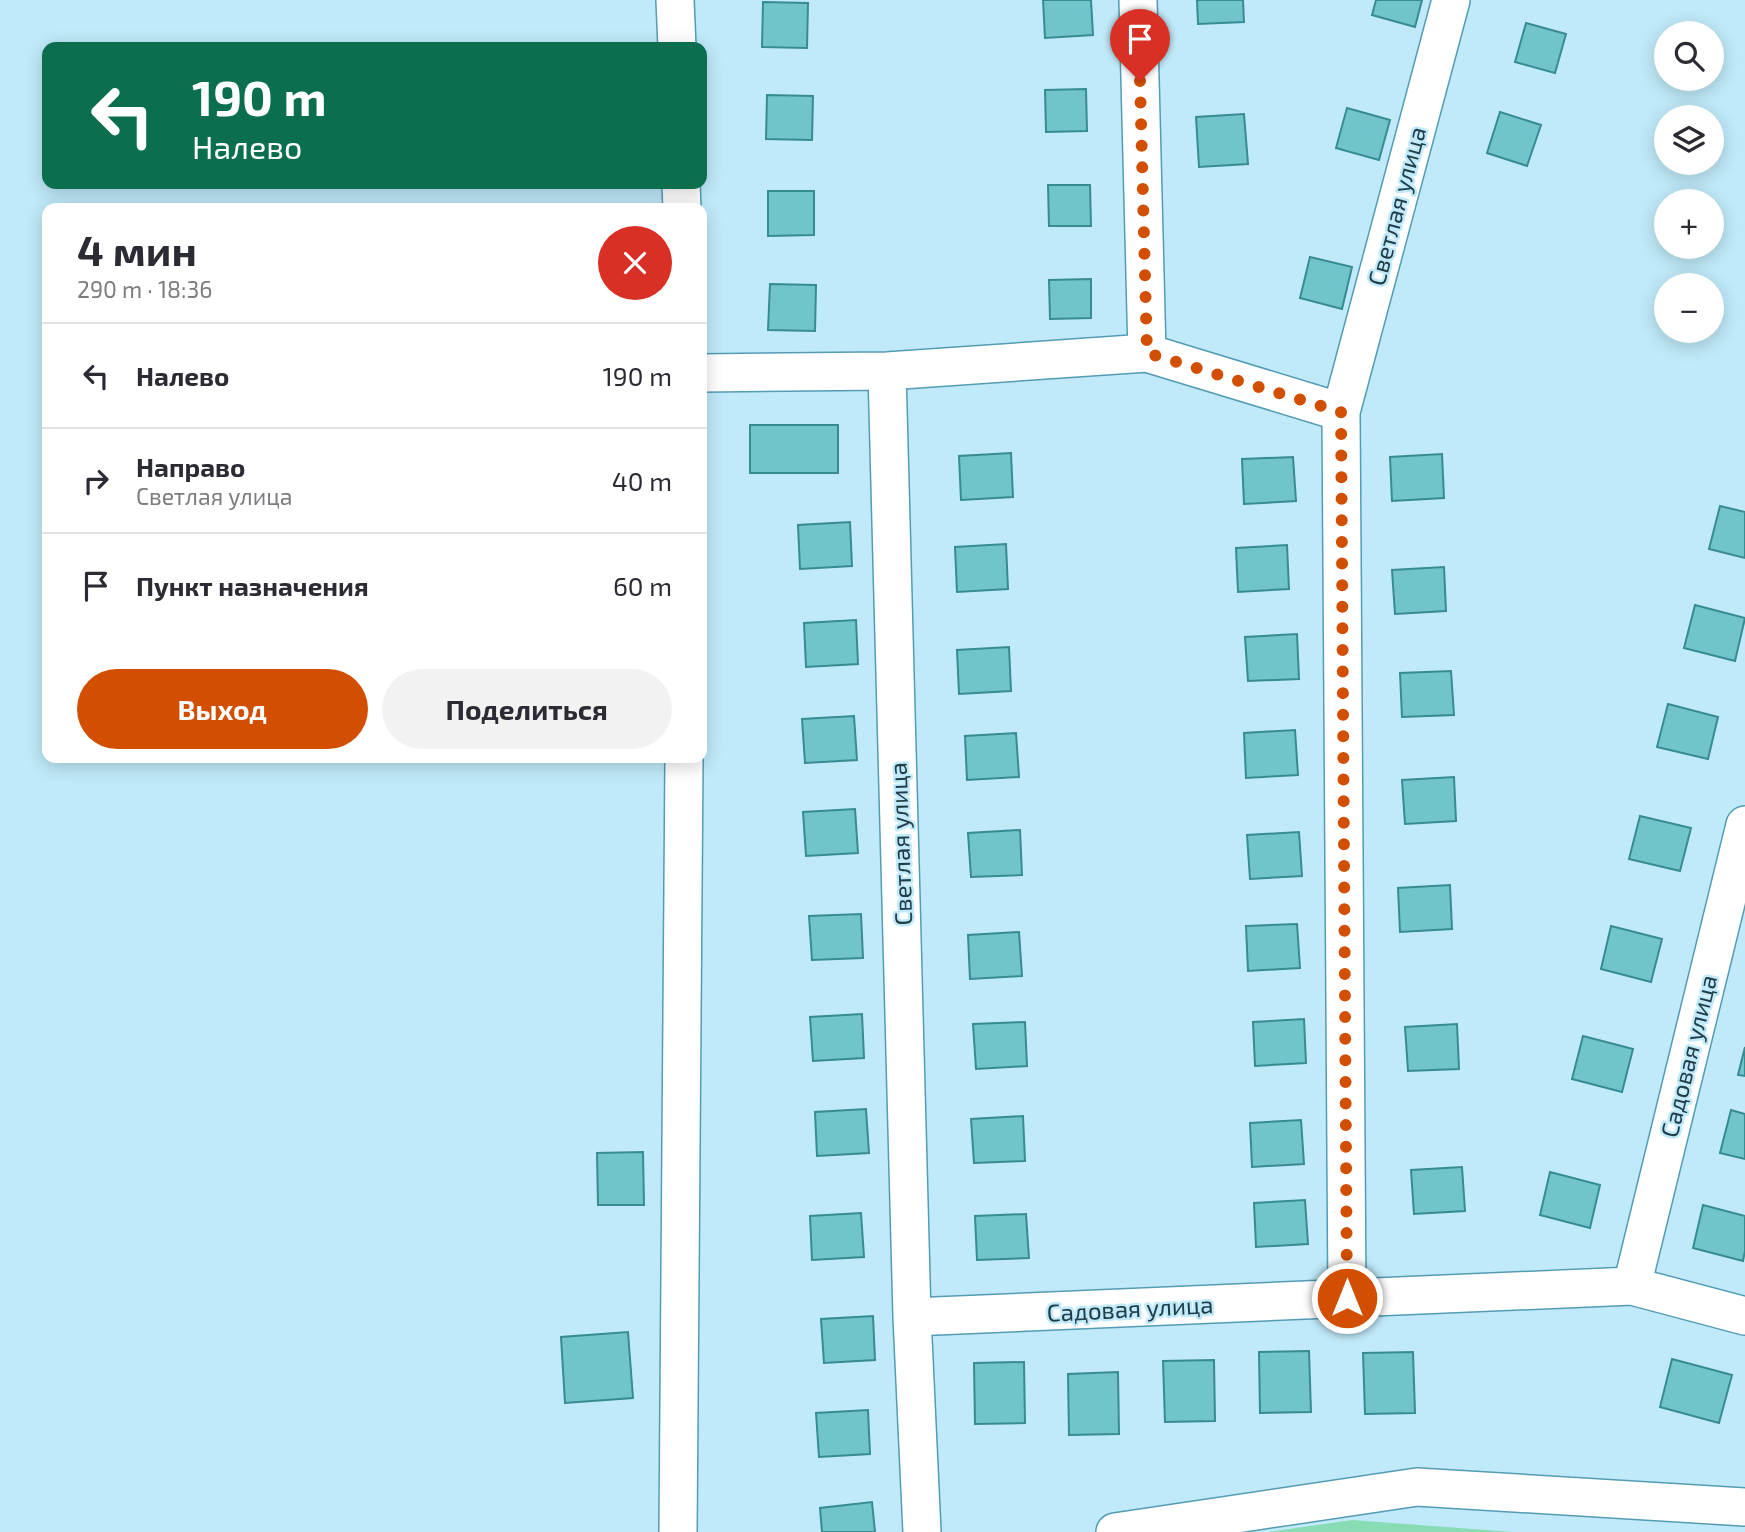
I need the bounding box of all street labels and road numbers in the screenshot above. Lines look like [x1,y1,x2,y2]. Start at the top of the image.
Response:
street label: Светлая улица [1361,123,1432,289]
street label: Светлая улица [883,762,918,926]
street label: Садовая улица [1654,972,1723,1141]
street label: Садовая улица [1046,1289,1214,1328]

